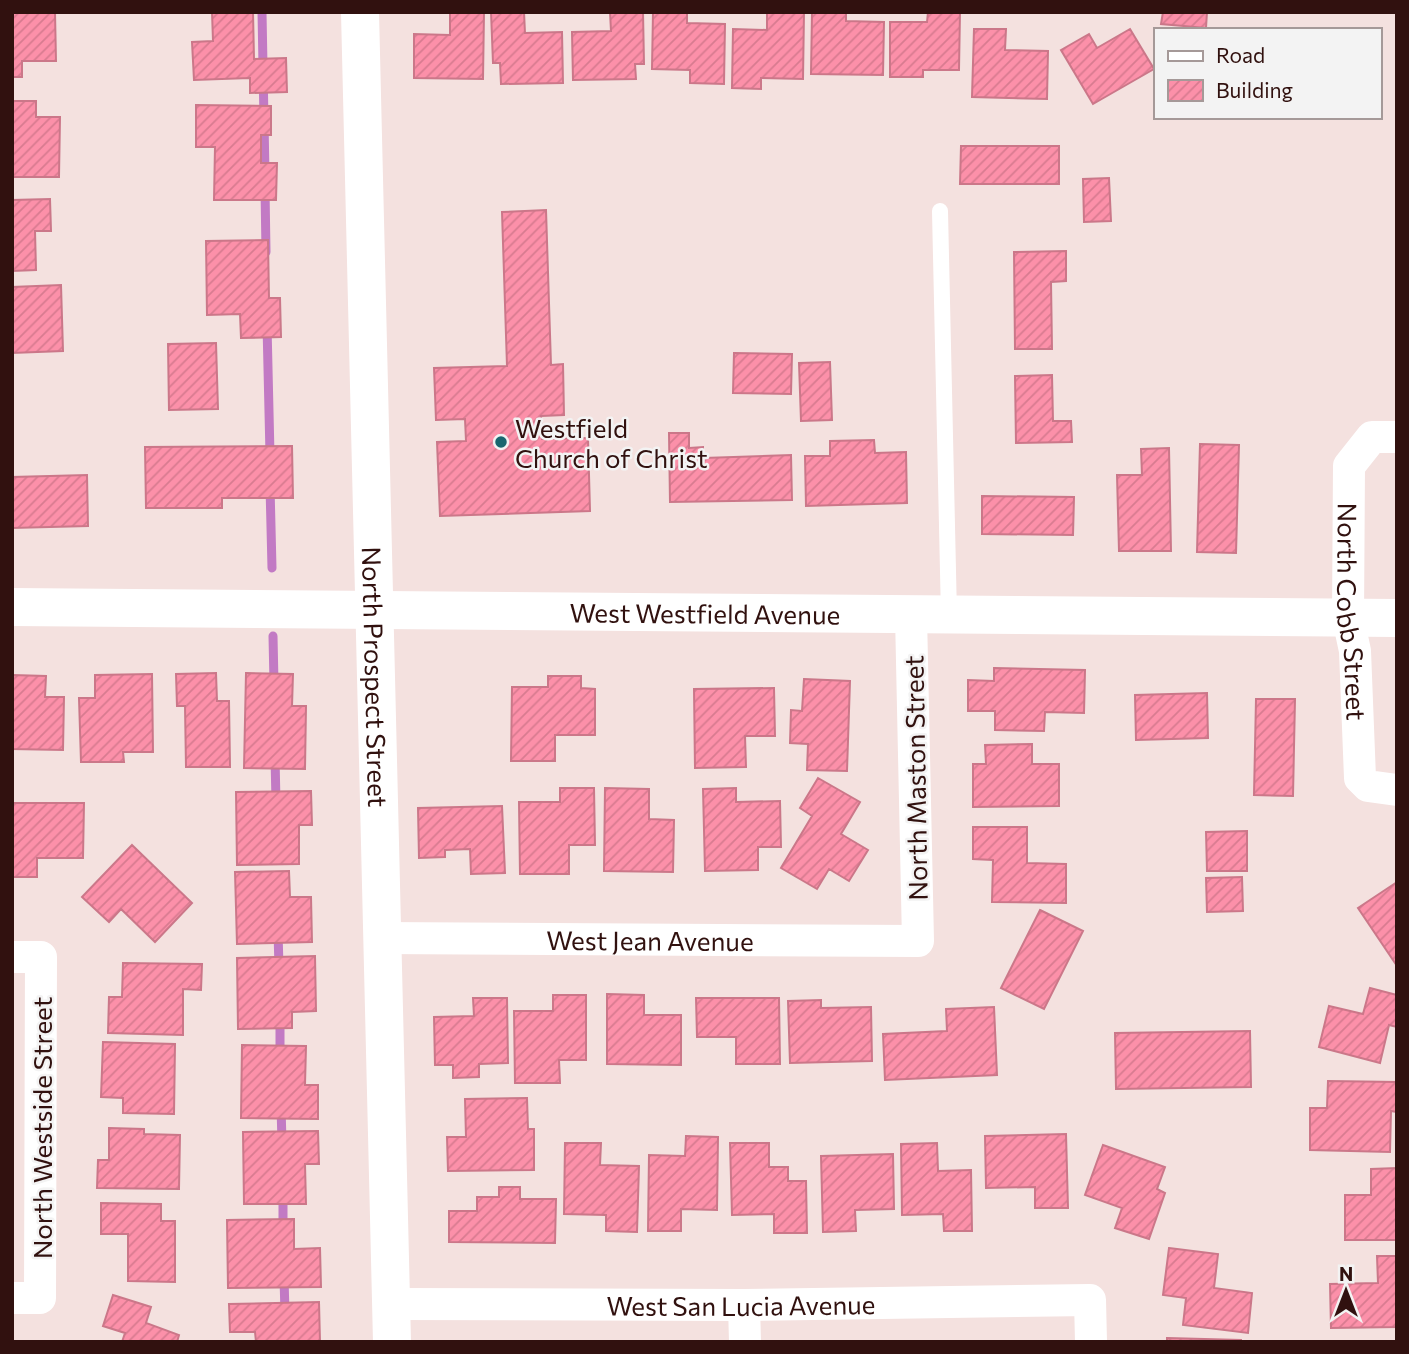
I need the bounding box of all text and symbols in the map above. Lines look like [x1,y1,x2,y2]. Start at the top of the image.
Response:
legend [1154,28,1381,119]
text: Road [1216,42,1265,67]
text: Building [1216,77,1293,102]
place label: Westfield Church of Christ [515,412,708,473]
marker: Westfield Church of Christ [493,434,509,450]
street label: North Cobb Street [1332,502,1373,721]
street label: North Prospect Street [357,546,395,807]
street label: West Westfield Avenue [570,596,840,629]
street label: North Maston Street [897,655,933,901]
street label: West Jean Avenue [546,923,754,956]
street label: North Westside Street [26,997,57,1259]
north arrow [1311,1256,1381,1326]
text: N [1339,1262,1353,1285]
street label: West San Lucia Avenue [607,1288,876,1321]

